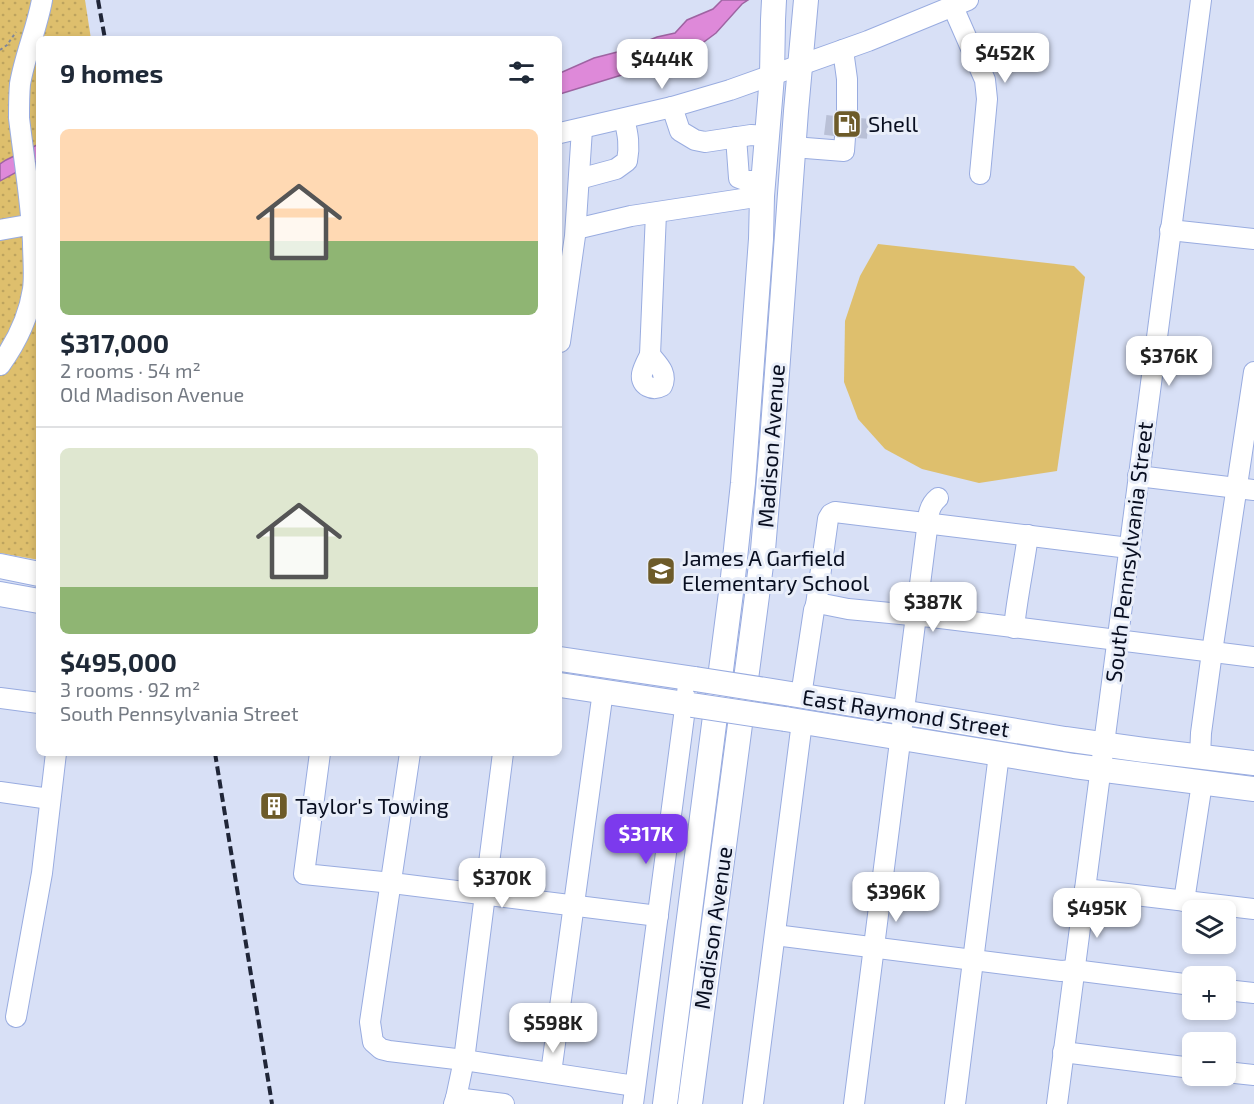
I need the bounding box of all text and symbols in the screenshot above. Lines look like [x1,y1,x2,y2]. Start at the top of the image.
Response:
pin: $452K [963,33,1047,84]
pin: $444K [620,39,704,90]
text: $452K [975,40,1035,64]
text: $444K [631,46,693,70]
icon: filters [505,56,538,89]
text: 9 homes [60,57,163,88]
fuel station icon: Shell [831,108,863,140]
place label: Shell [868,110,918,136]
icon: home [245,168,353,276]
text: $317,000 [60,327,169,358]
pin: $376K [1127,336,1211,387]
text: $376K [1140,343,1198,367]
text: 2 rooms · 54 m² [60,358,201,382]
street label: Madison Avenue [751,363,789,529]
text: Old Madison Avenue [60,382,244,406]
street label: South Pennsylvania Street [1099,420,1157,684]
icon: home [245,487,353,595]
place label: James A Garfield Elementary School [682,544,870,595]
school or university icon: James A Garfield Elementary School [645,555,677,587]
pin: $387K [891,582,975,633]
text: $387K [904,589,962,613]
text: $495,000 [60,646,177,677]
text: 3 rooms · 92 m² [60,677,200,701]
street label: East Raymond Street [801,683,1012,741]
text: South Pennsylvania Street [60,701,299,725]
building icon: Taylor's Towing [258,790,290,822]
place label: Taylor's Towing [295,792,449,818]
pin: $317K [604,814,688,865]
text: $317K [619,821,673,845]
street label: Madison Avenue [688,845,736,1011]
pin: $370K [460,858,544,909]
text: $370K [473,865,531,889]
pin: $396K [854,872,938,923]
text: $396K [866,879,926,903]
pin: $495K [1055,888,1139,939]
text: $495K [1067,895,1127,919]
map controls [1182,900,1236,1086]
button: layers [1182,900,1236,954]
button: + [1182,966,1236,1020]
pin: $598K [511,1003,595,1054]
text: $598K [523,1010,583,1034]
button: − [1182,1032,1236,1086]

